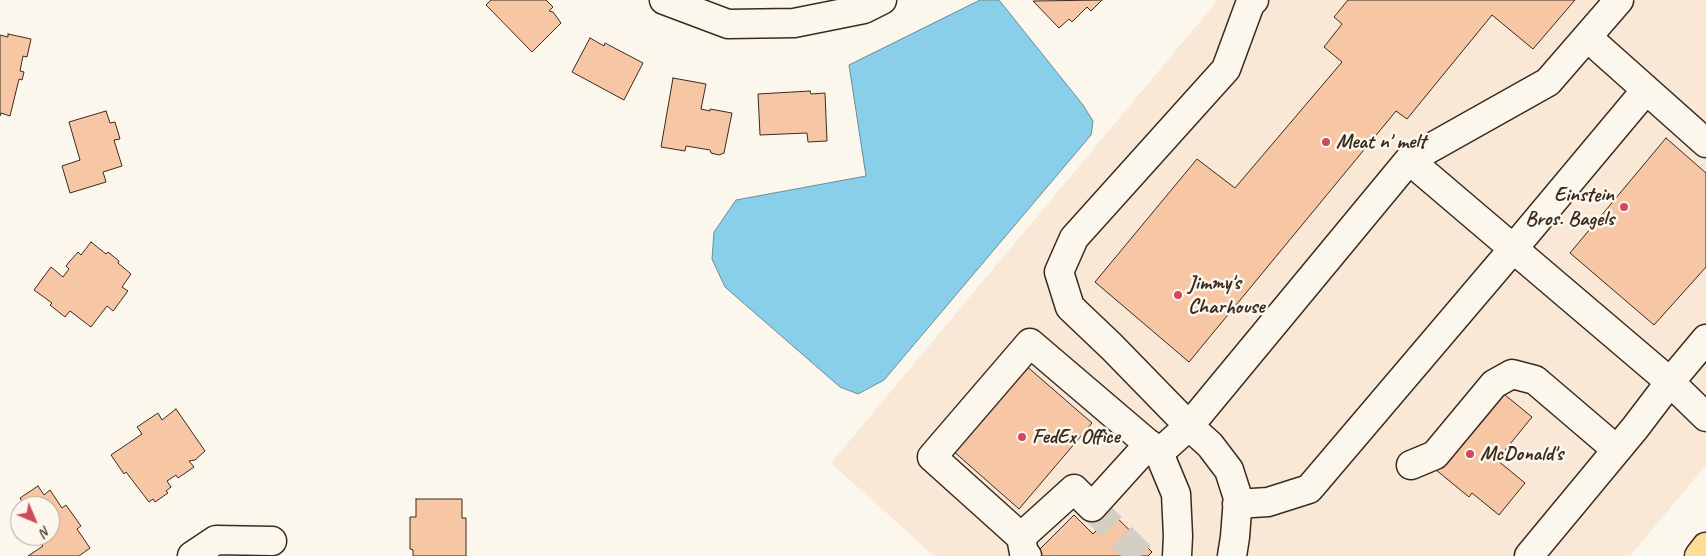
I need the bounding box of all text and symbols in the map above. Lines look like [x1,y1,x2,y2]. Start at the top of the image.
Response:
place label: Meat n' melt [1336,129,1426,155]
marker: Meat n' melt [1320,136,1332,148]
place label: Einstein Bros. Bagels [1525,182,1614,232]
marker: Einstein Bros. Bagels [1618,201,1630,213]
place label: Jimmy's Charhouse [1188,270,1264,320]
marker: Jimmy's Charhouse [1172,289,1184,301]
place label: FedEx Office [1032,424,1119,450]
marker: FedEx Office [1016,431,1028,443]
place label: McDonald's [1480,441,1563,467]
marker: McDonald's [1464,448,1476,460]
north arrow [10,496,60,546]
text: N [36,522,54,540]

